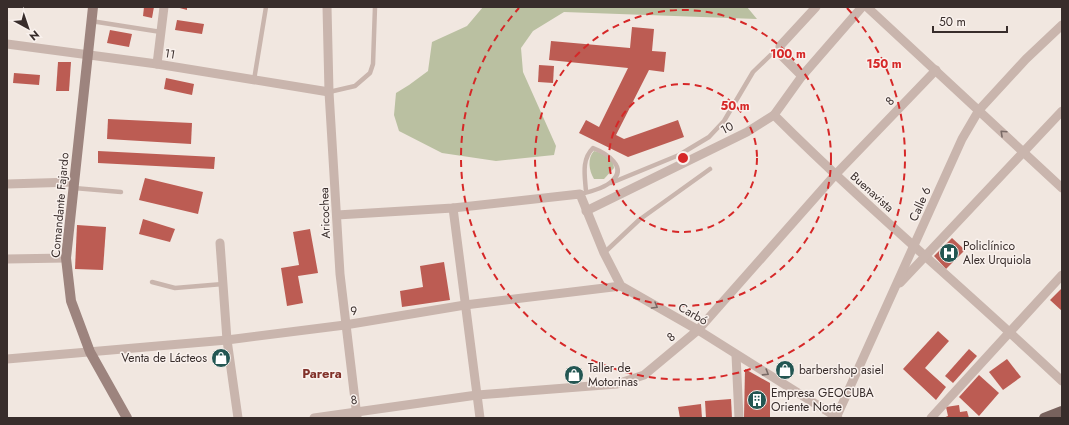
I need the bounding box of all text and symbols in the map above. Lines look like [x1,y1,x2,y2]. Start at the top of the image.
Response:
north arrow [8,8,48,48]
scale bar [933,8,1007,34]
text: 50 m [939,13,966,31]
text: N [26,27,43,45]
street label: 11 [163,44,177,64]
text: 100 m [770,45,806,63]
text: 150 m [866,55,902,73]
street label: 8 [881,92,899,110]
text: 50 m [720,97,750,115]
street label: 10 [717,117,737,139]
one-way arrow [1000,130,1008,137]
street label: Comandante Fajardo [46,151,74,258]
centre of rings [676,151,690,165]
street label: Buenavista [846,168,898,217]
street label: Calle 6 [904,184,936,224]
street label: Aricochea [315,187,335,239]
place label: Policlínico Alex Urquiola [963,237,1031,269]
hospital icon: Policlínico Alex Urquiola [938,242,960,264]
street label: Carbó [675,298,712,330]
one-way arrow [651,301,658,308]
street label: 9 [349,302,359,320]
street label: 8 [663,328,679,346]
shop icon: Venta de Lácteos [210,347,232,369]
place label: Venta de Lácteos [121,349,207,367]
place label: Taller de Motorinas [588,359,638,391]
shop icon: barbershop asiel [774,359,796,381]
place label: barbershop asiel [799,361,884,379]
district label: Parera [302,364,342,383]
shop icon: Taller de Motorinas [563,364,585,386]
one-way arrow [762,368,769,376]
place label: Empresa GEOCUBA Oriente Norte [771,384,874,416]
building icon: Empresa GEOCUBA Oriente Norte [746,389,768,411]
street label: 8 [349,391,359,409]

